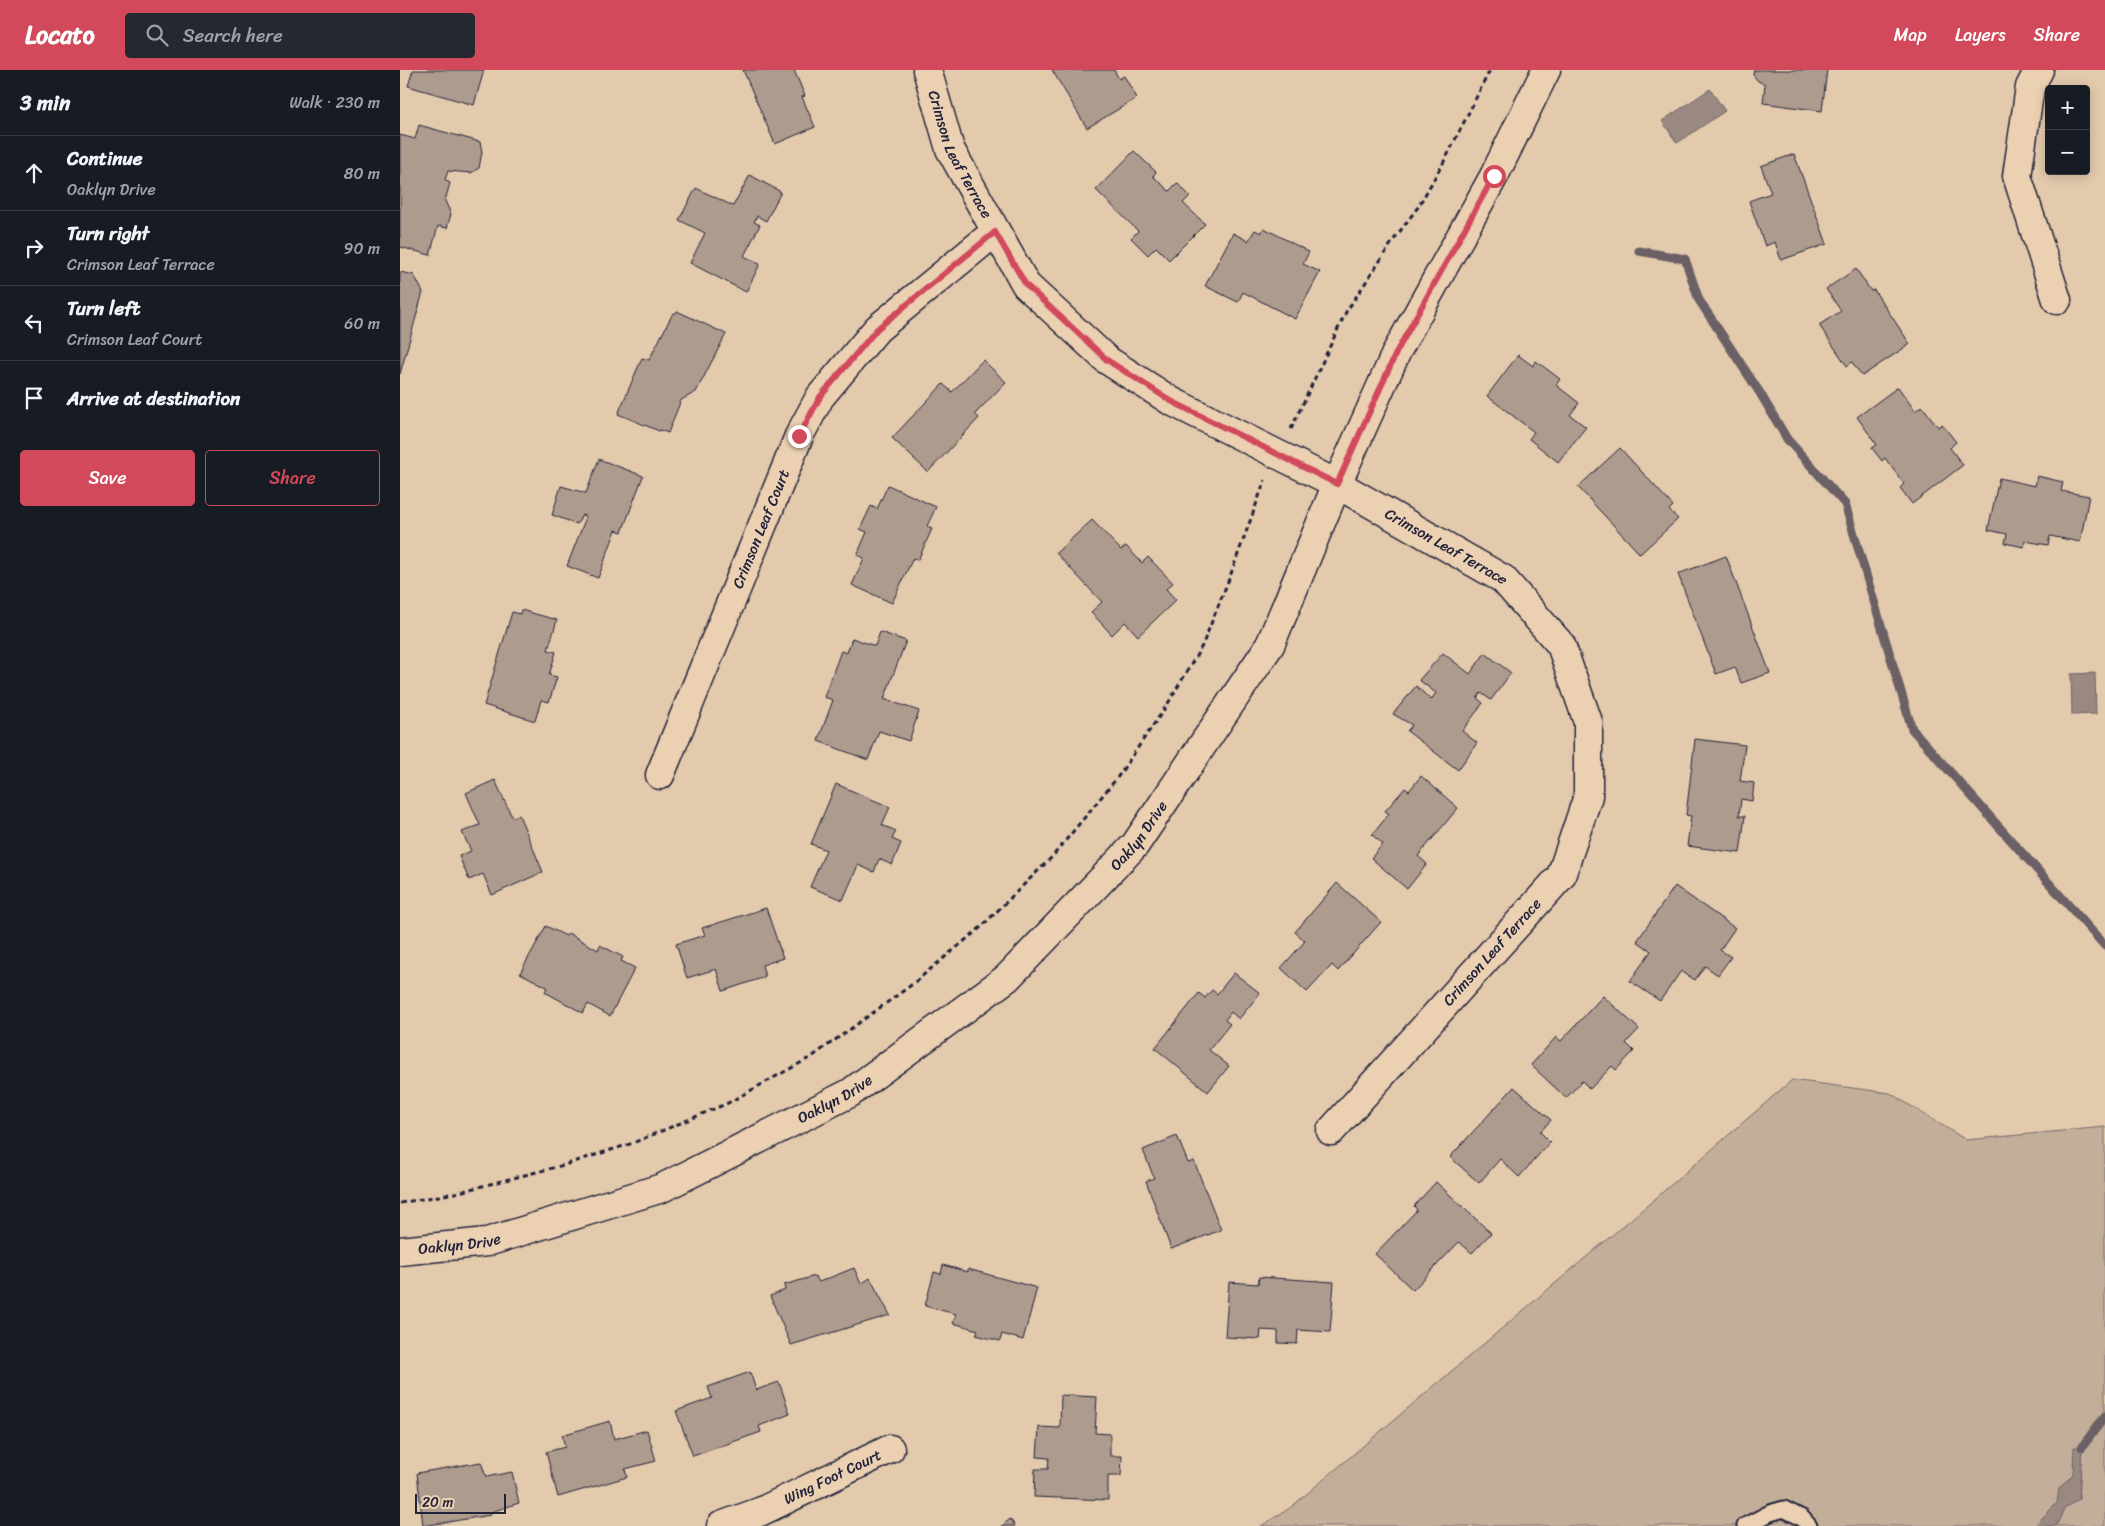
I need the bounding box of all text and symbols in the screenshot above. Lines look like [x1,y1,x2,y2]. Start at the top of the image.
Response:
search box [125,13,475,58]
text: Locato [25,14,95,56]
text: Search here [183,19,283,52]
text: Map [1894,19,1927,51]
text: Layers [1955,19,2006,51]
text: Share [2034,19,2080,51]
icon: search [143,21,171,49]
text: 3 min [20,84,70,122]
map controls [2045,85,2090,175]
button: + [2045,85,2090,130]
street label: Crimson Leaf Terrace [921,87,1000,224]
text: Walk · 230 m [289,88,380,117]
button: − [2045,130,2090,175]
text: Continue [67,142,143,175]
icon: ahead [20,159,48,187]
text: 80 m [344,159,380,188]
route start [1483,165,1506,188]
text: Oaklyn Drive [67,175,156,204]
text: Turn right [67,217,149,250]
icon: right [20,234,48,262]
text: 90 m [344,234,380,263]
text: Crimson Leaf Terrace [67,250,215,279]
text: Turn left [67,292,140,325]
icon: left [20,309,48,337]
text: 60 m [344,309,380,338]
text: Crimson Leaf Court [67,325,202,354]
text: Arrive at destination [67,382,240,415]
icon: arrive [20,384,48,412]
route end [788,425,811,448]
button: Save [20,450,195,506]
button: Share [205,450,380,506]
street label: Crimson Leaf Court [725,465,797,593]
street label: Crimson Leaf Terrace [1380,501,1516,591]
street label: Oaklyn Drive [1103,795,1175,877]
street label: Crimson Leaf Terrace [1436,892,1548,1012]
street label: Oaklyn Drive [793,1067,878,1131]
street label: Oaklyn Drive [417,1225,505,1262]
street label: Wing Foot Court [779,1442,886,1512]
text: 20 m [422,1490,453,1515]
scale bar [415,1491,506,1514]

